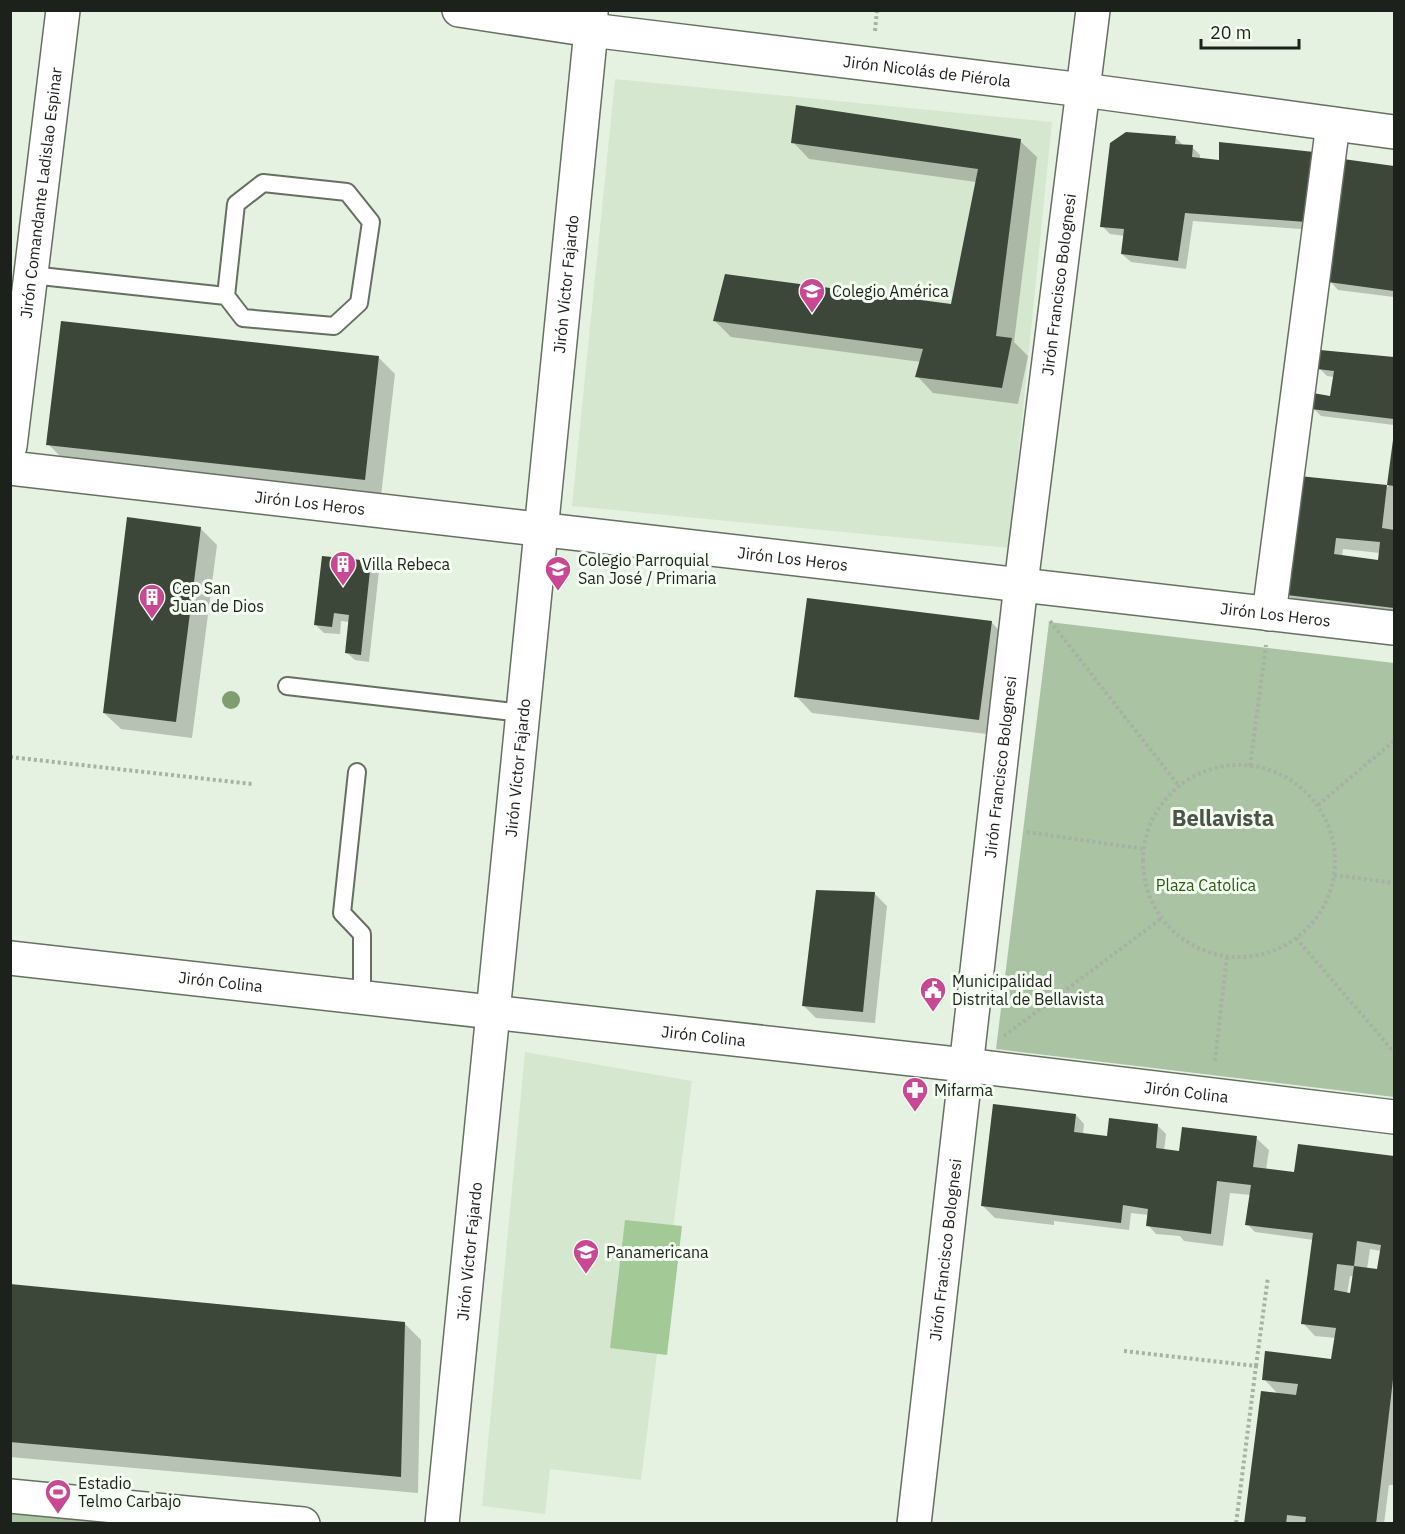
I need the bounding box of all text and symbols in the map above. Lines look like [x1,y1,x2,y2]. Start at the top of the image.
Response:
scale bar [1201,12,1298,50]
text: 20 m [1210,21,1252,44]
street label: Jirón Nicolás de Piérola [842,51,1012,91]
street label: Jirón Comandante Ladislao Espinar [16,66,66,319]
street label: Jirón Francisco Bolognesi [1037,192,1080,377]
street label: Jirón Víctor Fajardo [549,214,583,354]
school or university icon: Colegio América [797,276,827,314]
place label: Colegio América [832,281,949,301]
street label: Jirón Los Heros [254,486,366,519]
street label: Jirón Los Heros [737,542,849,575]
building icon: Villa Rebeca [328,549,358,587]
place label: Colegio Parroquial San José / Primaria [578,550,717,588]
place label: Villa Rebeca [362,554,451,574]
school or university icon: Colegio Parroquial San José / Primaria [543,554,573,592]
place label: Cep San Juan de Dios [172,578,264,616]
building icon: Cep San Juan de Dios [137,582,167,620]
street label: Jirón Los Heros [1219,598,1332,631]
street label: Jirón Francisco Bolognesi [980,675,1020,859]
street label: Jirón Víctor Fajardo [501,697,534,838]
district label: Bellavista [1172,803,1274,832]
park label: Plaza Catolica [1156,875,1257,895]
street label: Jirón Colina [177,967,264,996]
place label: Municipalidad Distrital de Bellavista [952,971,1104,1009]
public building icon: Municipalidad Distrital de Bellavista [918,975,948,1013]
street label: Jirón Colina [660,1021,747,1050]
pharmacy icon: Mifarma [900,1075,930,1113]
street label: Jirón Colina [1143,1077,1230,1107]
place label: Mifarma [934,1080,994,1100]
street label: Jirón Francisco Bolognesi [925,1158,966,1342]
street label: Jirón Víctor Fajardo [452,1181,486,1322]
school or university icon: Panamericana [571,1237,601,1275]
place label: Panamericana [606,1242,709,1262]
place label: Estadio Telmo Carbajo [78,1473,181,1511]
sports icon: Estadio Telmo Carbajo [43,1477,73,1515]

